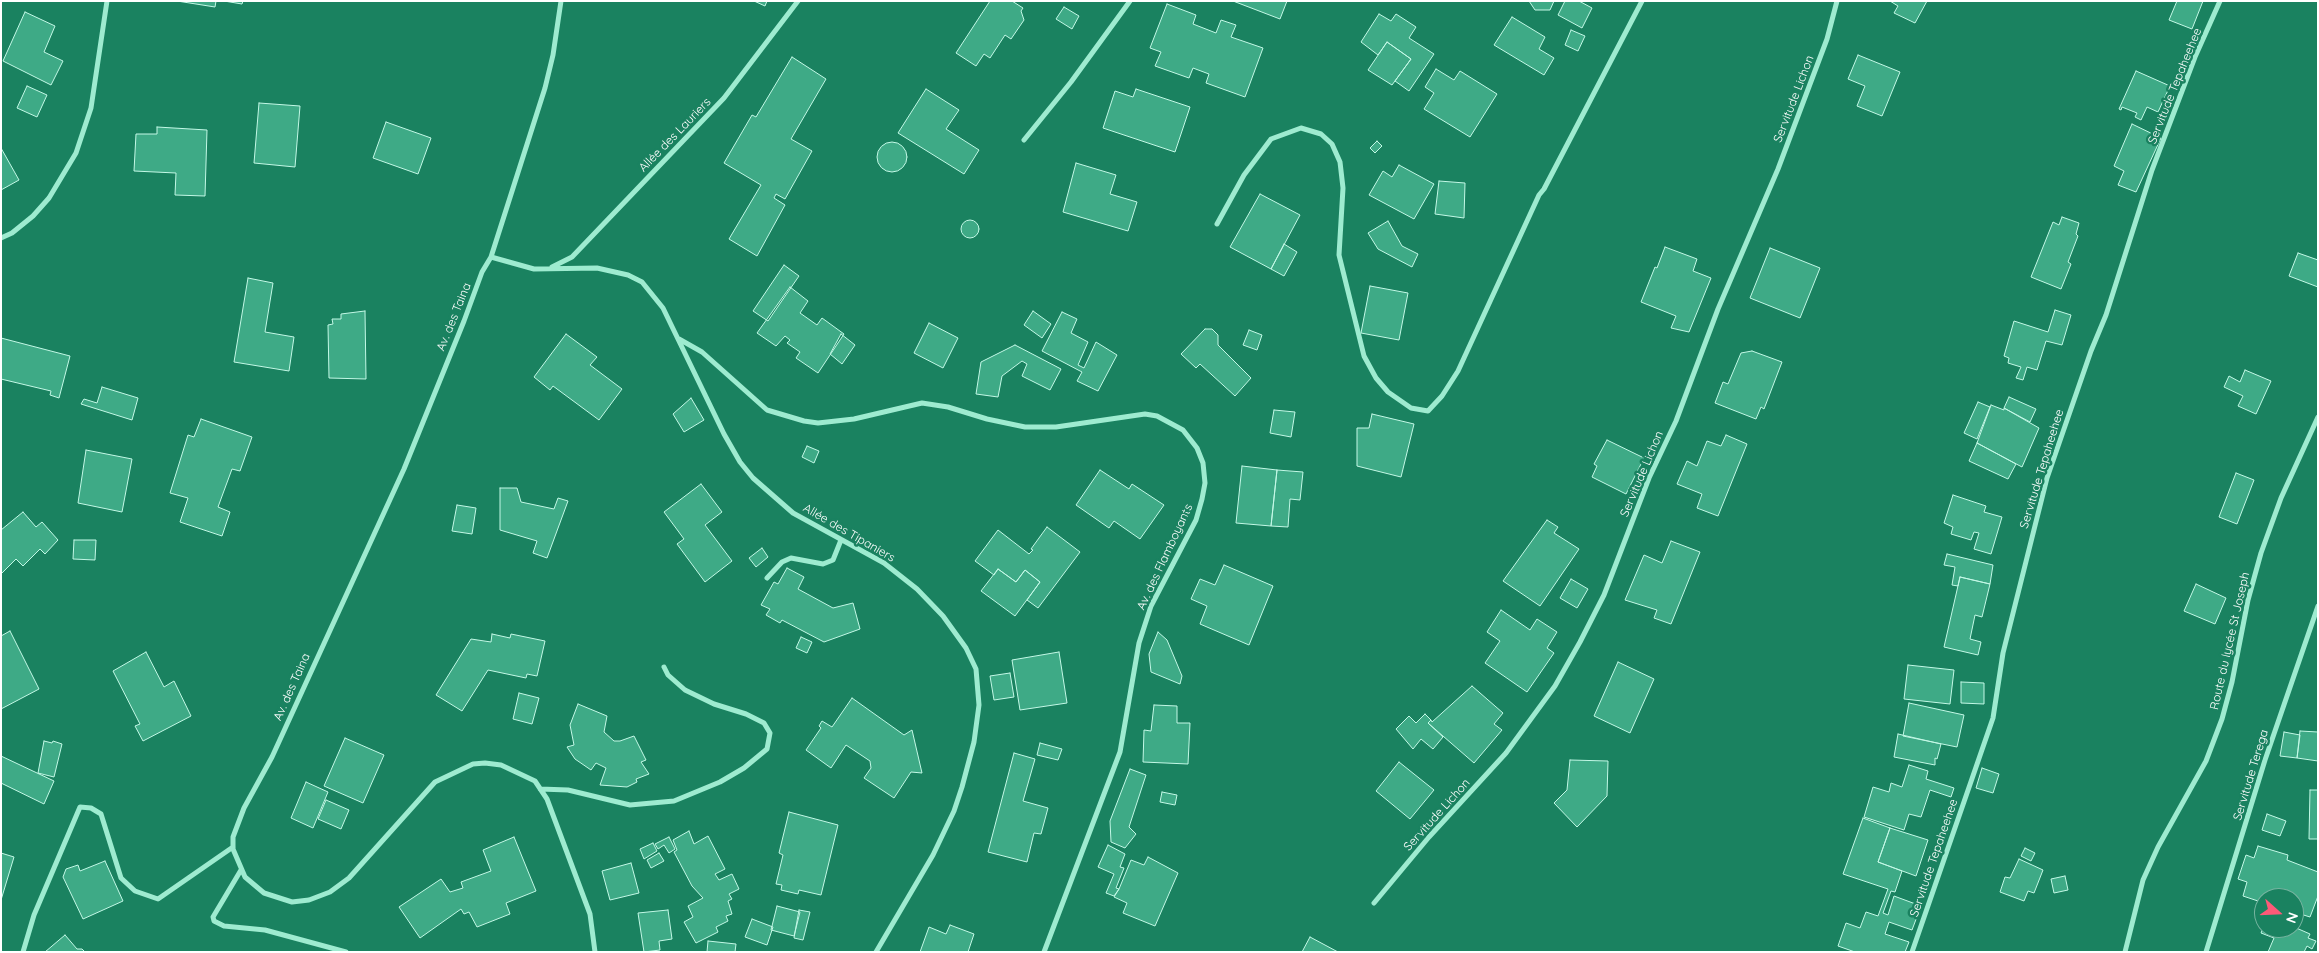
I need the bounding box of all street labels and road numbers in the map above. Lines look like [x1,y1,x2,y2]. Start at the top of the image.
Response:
street label: Servitude Tepaheehee [2145,26,2205,146]
street label: Servitude Lichon [1771,53,1817,145]
street label: Allée des Lauriers [636,95,714,175]
street label: Av. des Taina [434,281,474,353]
street label: Servitude Tepaheehee [2017,408,2067,530]
street label: Servitude Lichon [1617,429,1667,519]
street label: Allée des Tipaniers [800,501,898,565]
street label: Av. des Flamboyants [1134,502,1196,612]
street label: Route du lycée St Joseph [2207,571,2253,711]
street label: Av. des Taina [271,651,313,723]
street label: Servitude Terega [2230,728,2272,822]
street label: Servitude Lichon [1401,776,1473,854]
street label: Servitude Tepaheehee [1907,797,1961,919]

